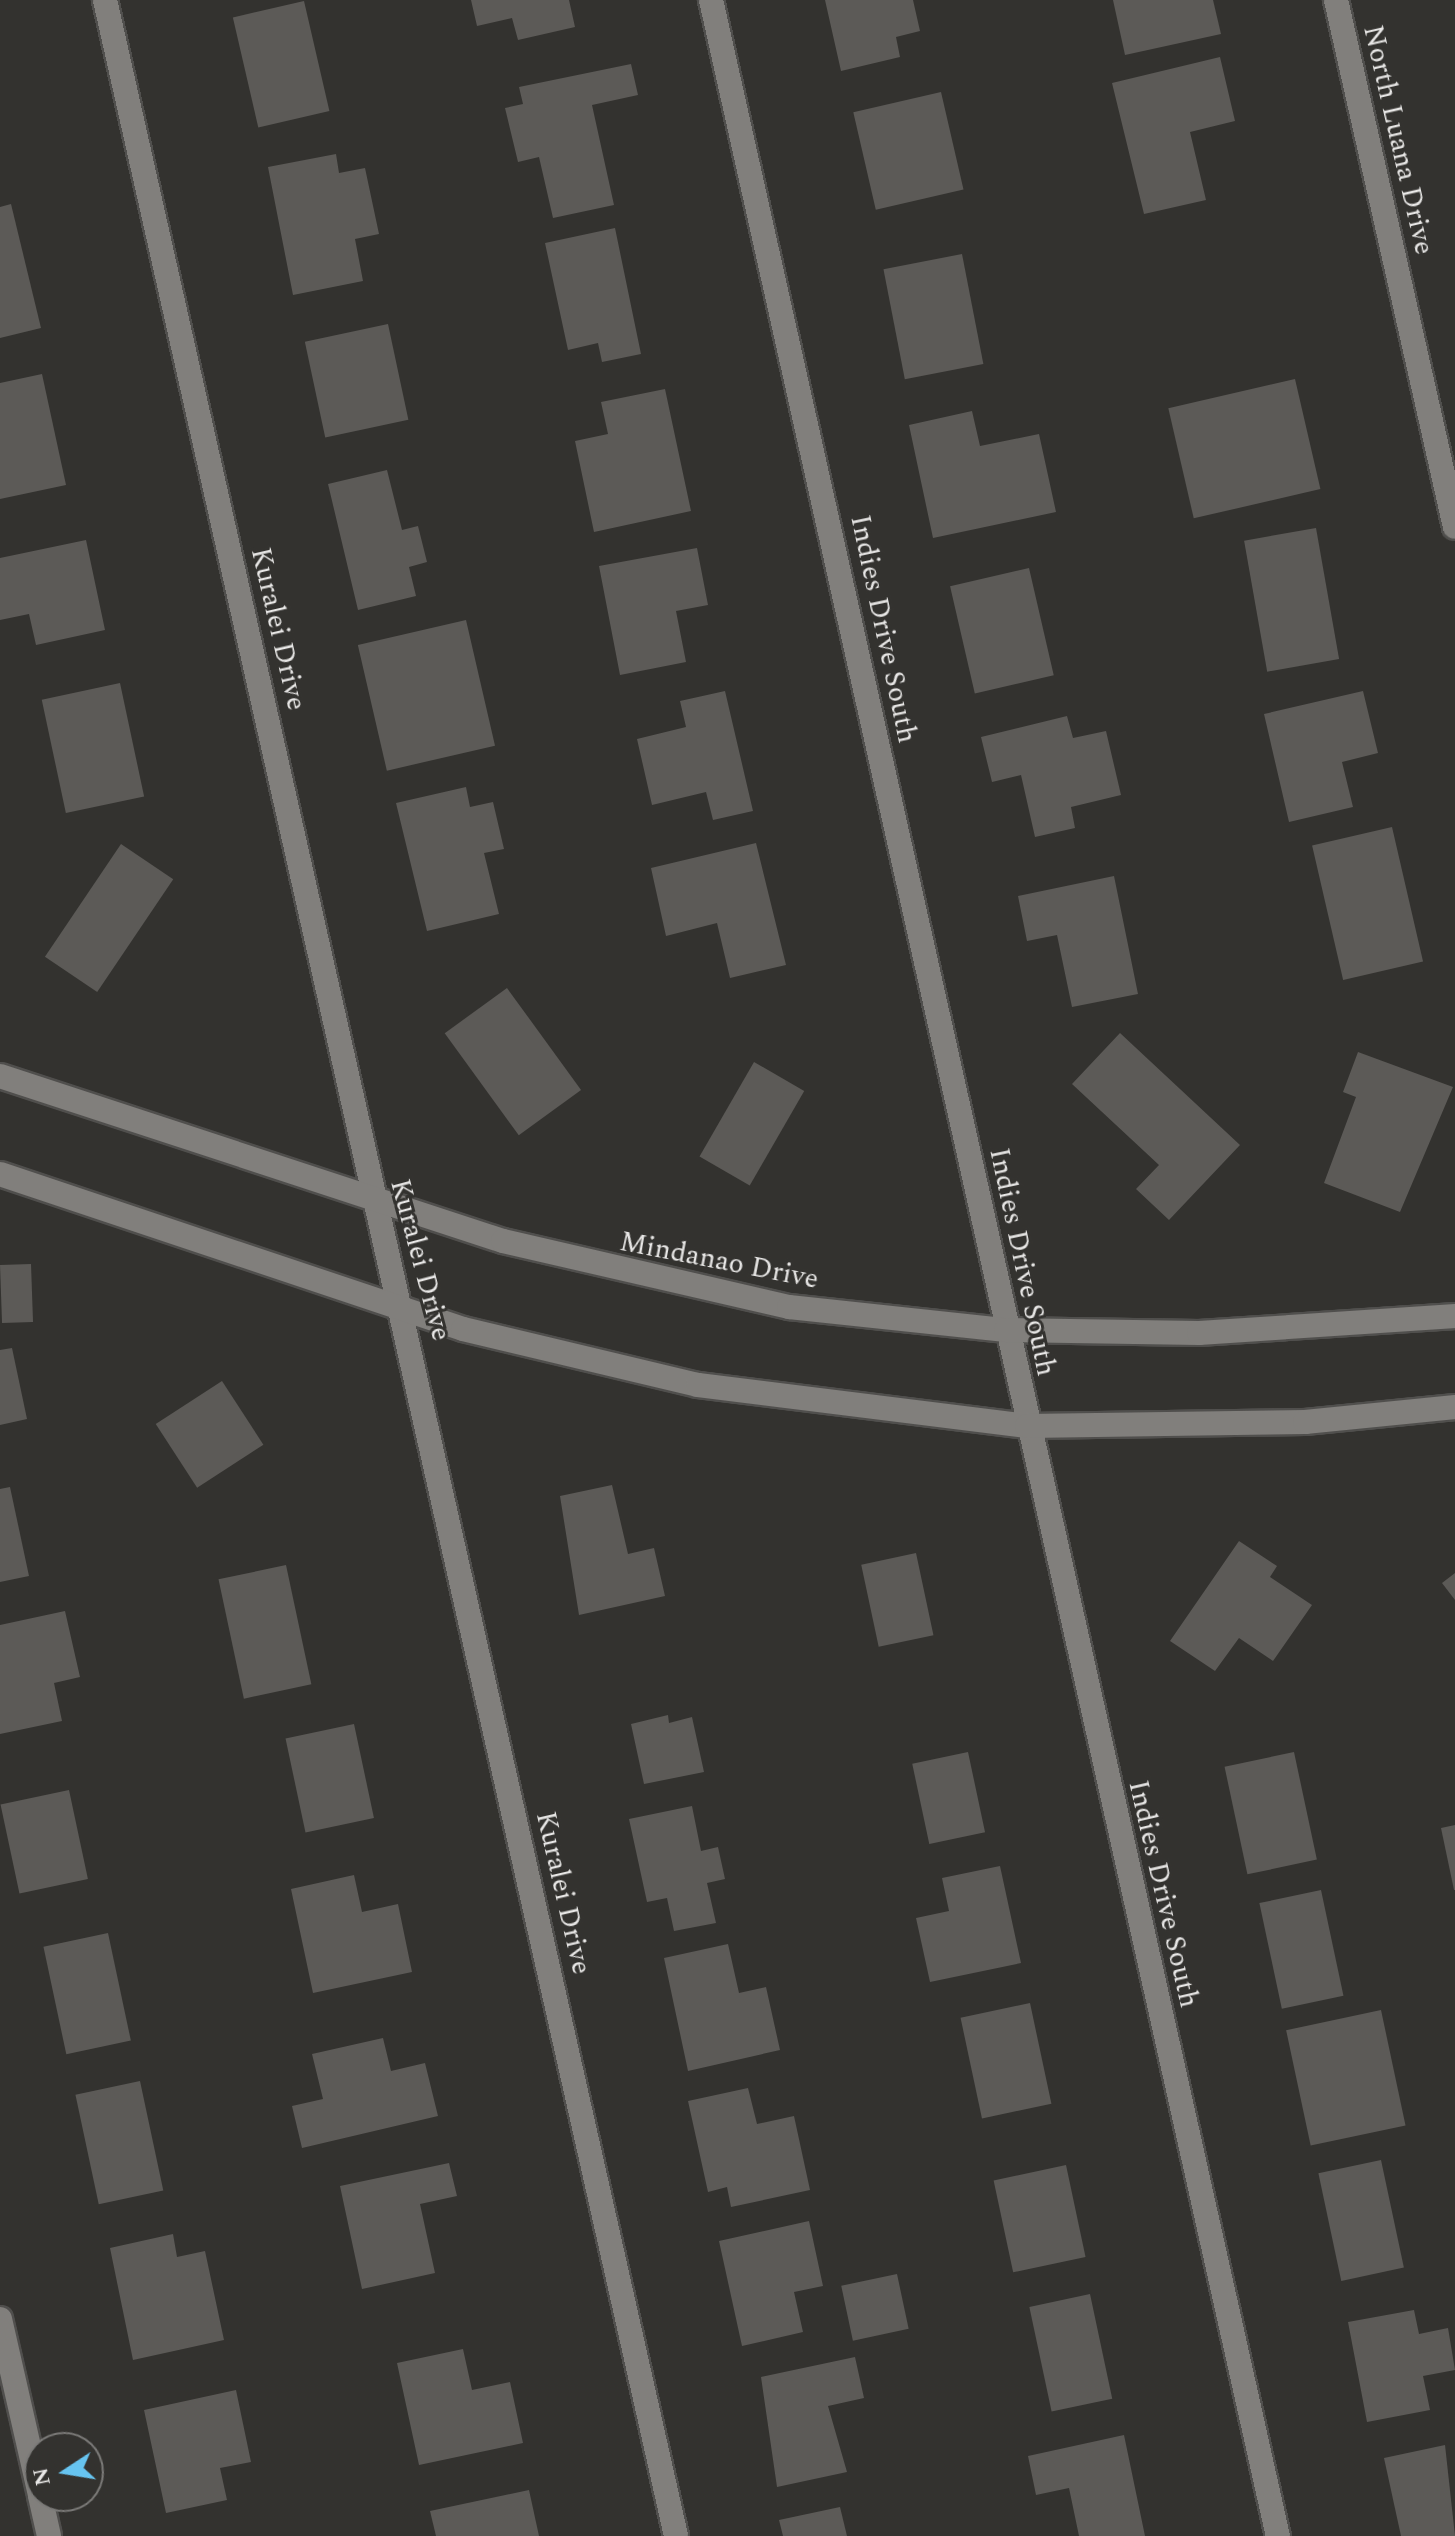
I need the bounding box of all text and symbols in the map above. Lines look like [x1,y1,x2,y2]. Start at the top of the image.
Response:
street label: North Luana Drive [1355,22,1441,258]
street label: Indies Drive South [842,512,924,746]
street label: Kuralei Drive [243,544,313,714]
street label: Indies Drive South [981,1145,1063,1379]
street label: Kuralei Drive [382,1175,458,1345]
street label: Mindanao Drive [617,1225,821,1297]
street label: Indies Drive South [1121,1777,1205,2011]
street label: Kuralei Drive [528,1808,598,1978]
north arrow [24,2432,104,2512]
text: N [24,2464,60,2489]

